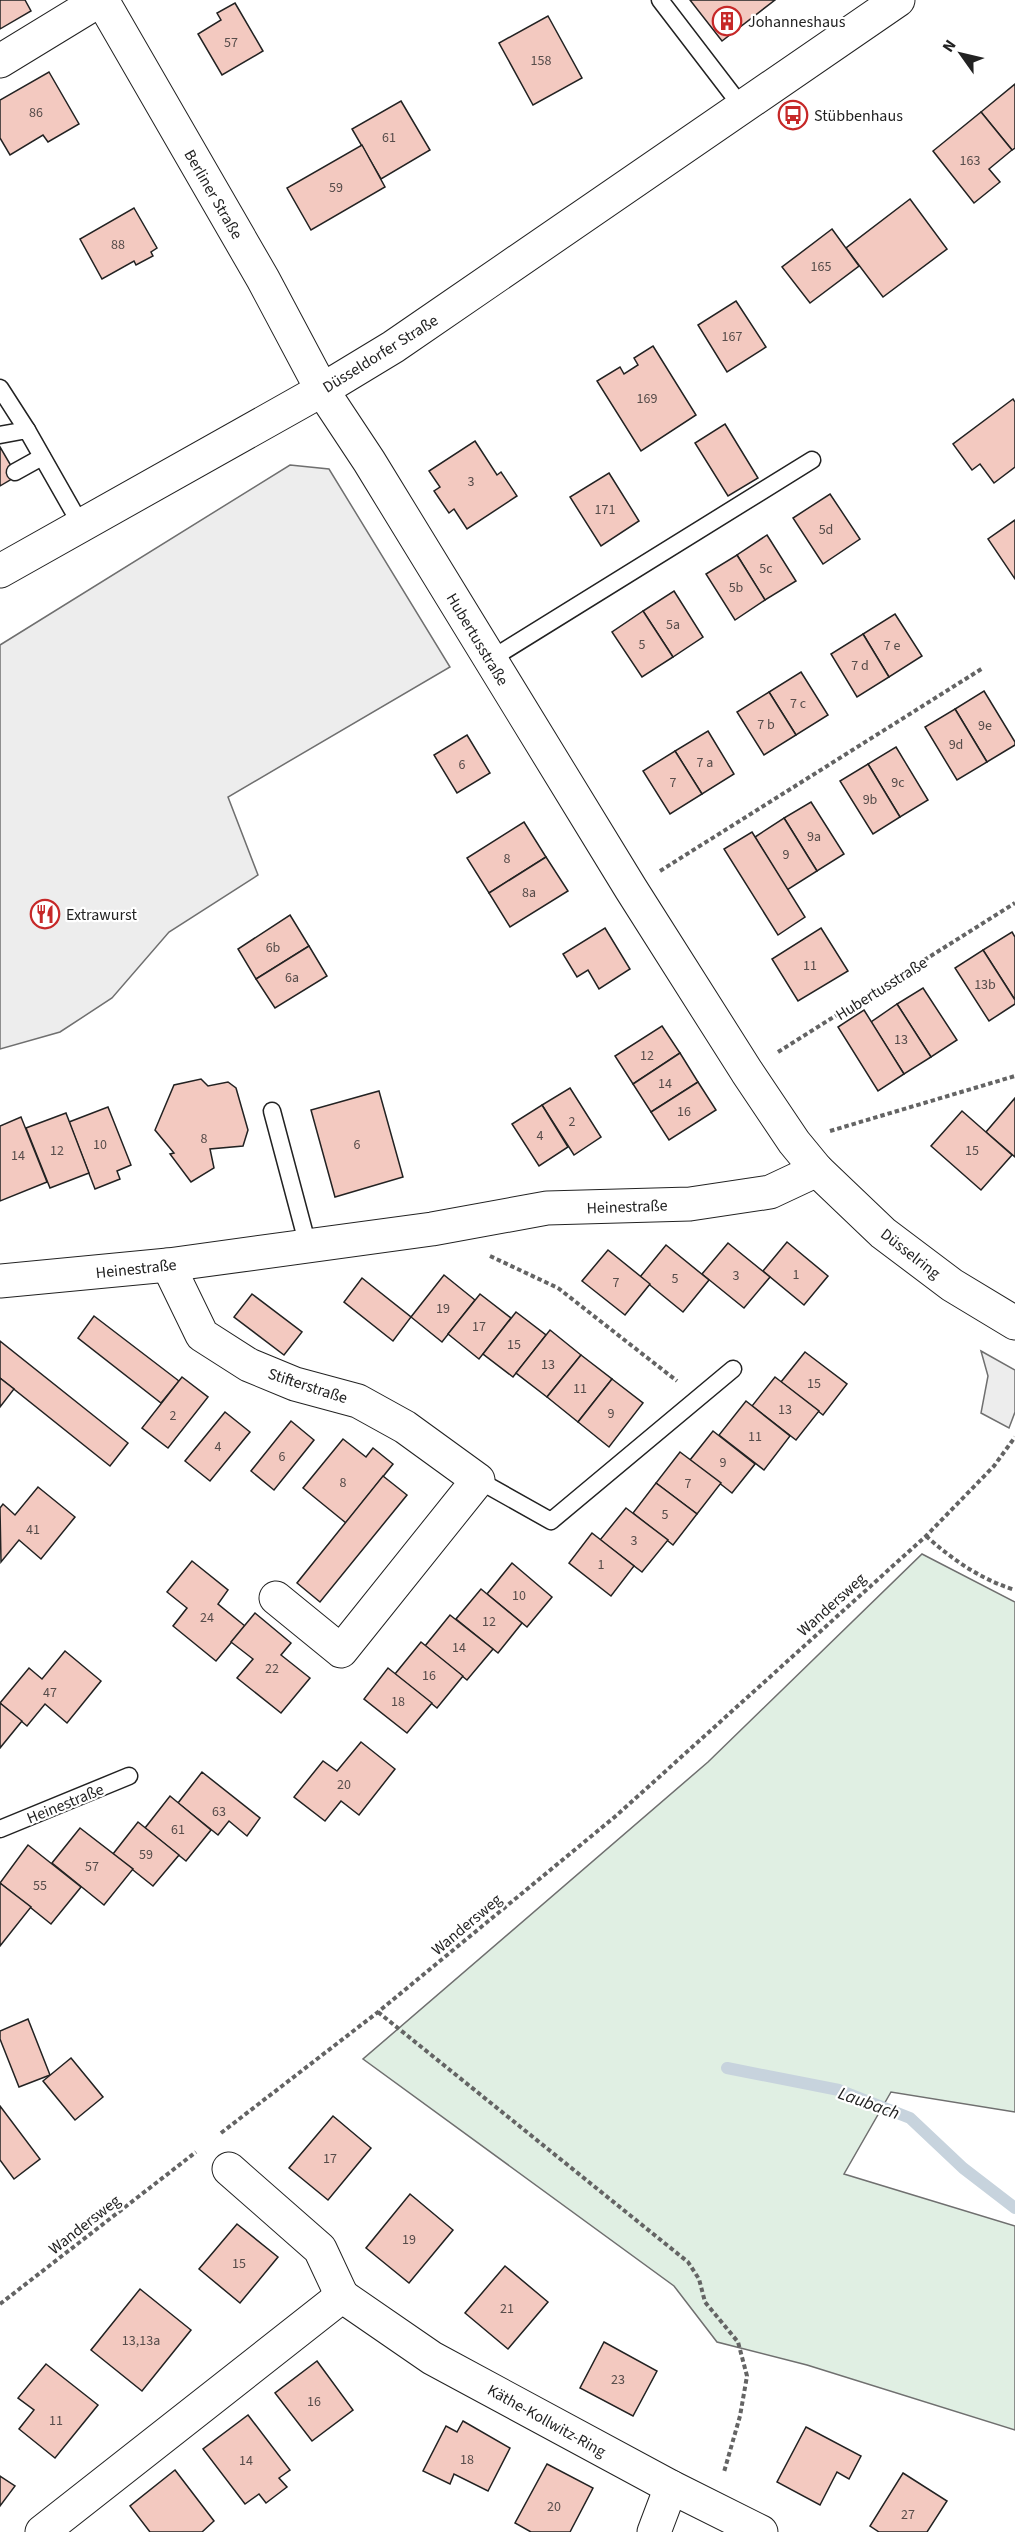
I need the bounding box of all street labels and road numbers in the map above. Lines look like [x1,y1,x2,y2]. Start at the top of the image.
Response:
street label: Berliner Straße [179,146,248,243]
street label: Düsseldorfer Straße [319,309,442,398]
street label: Hubertusstraße [441,589,514,690]
street label: Hubertusstraße [831,952,932,1026]
street label: Heinestraße [586,1195,668,1219]
street label: Düsselring [876,1223,945,1284]
street label: Heinestraße [95,1254,178,1284]
street label: Stifterstraße [265,1363,350,1409]
street label: Wandersweg [793,1568,871,1642]
street label: Heinestraße [24,1779,107,1829]
street label: Wandersweg [427,1889,506,1961]
street label: Wandersweg [44,2190,125,2260]
street label: Käthe-Kollwitz-Ring [483,2379,610,2463]

